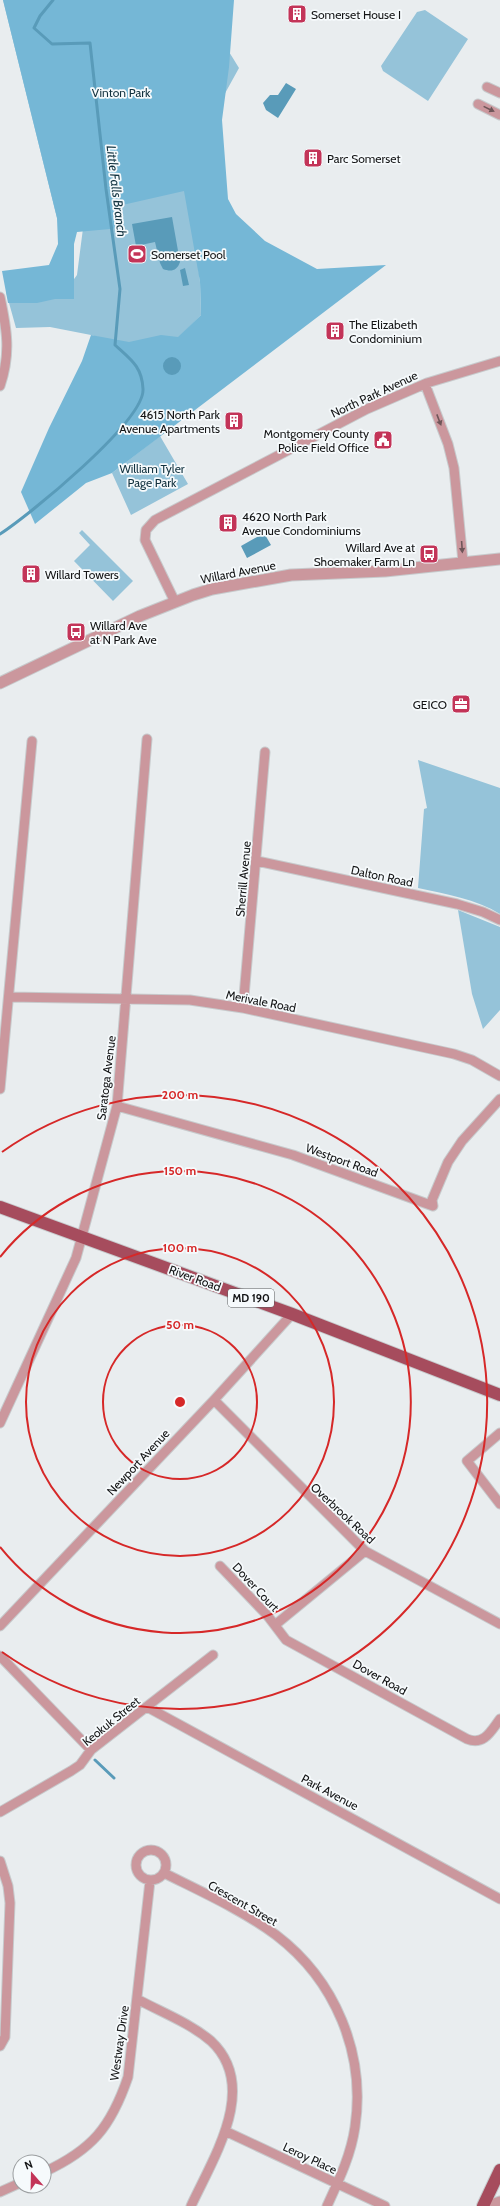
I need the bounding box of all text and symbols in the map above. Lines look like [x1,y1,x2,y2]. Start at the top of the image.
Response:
building icon: Somerset House I [286,3,308,25]
place label: Somerset House I [311,7,401,22]
park label: Vinton Park [92,85,151,100]
one-way arrow [483,106,495,113]
water label: Little Falls Branch [103,144,131,238]
building icon: Parc Somerset [302,147,324,169]
place label: Parc Somerset [327,151,400,166]
sports icon: Somerset Pool [126,243,148,265]
place label: Somerset Pool [151,247,226,262]
place label: The Elizabeth Condominium [349,317,422,346]
building icon: The Elizabeth Condominium [324,320,346,342]
street label: North Park Avenue [328,367,420,421]
place label: 4615 North Park Avenue Apartments [119,407,221,436]
building icon: 4615 North Park Avenue Apartments [223,410,245,432]
one-way arrow [436,415,442,427]
place label: Montgomery County Police Field Office [264,426,369,455]
public building icon: Montgomery County Police Field Office [372,429,394,451]
park label: William Tyler Page Park [119,461,185,490]
place label: 4620 North Park Avenue Condominiums [242,509,361,538]
building icon: 4620 North Park Avenue Condominiums [217,512,239,534]
place label: Willard Ave at Shoemaker Farm Ln [314,540,415,569]
one-way arrow [459,541,466,553]
bus stop icon: Willard Ave at Shoemaker Farm Ln [418,543,440,565]
street label: Willard Avenue [199,557,277,587]
building icon: Willard Towers [20,563,42,585]
place label: Willard Towers [45,567,119,582]
place label: Willard Ave at N Park Ave [90,618,157,647]
bus stop icon: Willard Ave at N Park Ave [65,621,87,643]
office icon: GEICO [450,693,472,715]
place label: GEICO [413,697,447,712]
street label: Sherrill Avenue [232,840,254,918]
street label: Dalton Road [350,862,414,890]
street label: Merivale Road [225,987,297,1015]
street label: Saratoga Avenue [93,1035,119,1121]
text: 200 m [162,1087,198,1102]
street label: Westport Road [304,1140,380,1180]
text: 150 m [164,1163,196,1178]
text: 100 m [163,1240,197,1255]
street label: River Road [167,1262,223,1294]
road number: MD 190 [228,1289,274,1307]
text: 50 m [166,1317,194,1332]
centre of rings [173,1395,187,1409]
street label: Newport Avenue [104,1426,172,1498]
street label: Overbrook Road [308,1479,378,1547]
street label: Dover Court [230,1559,282,1615]
street label: Dover Road [350,1656,410,1698]
street label: Keokuk Street [79,1693,143,1749]
street label: Park Avenue [299,1771,361,1813]
street label: Crescent Street [206,1877,280,1929]
street label: Westway Drive [106,2004,132,2082]
street label: Leroy Place [281,2139,339,2177]
north arrow [12,2154,52,2194]
text: N [23,2157,35,2173]

